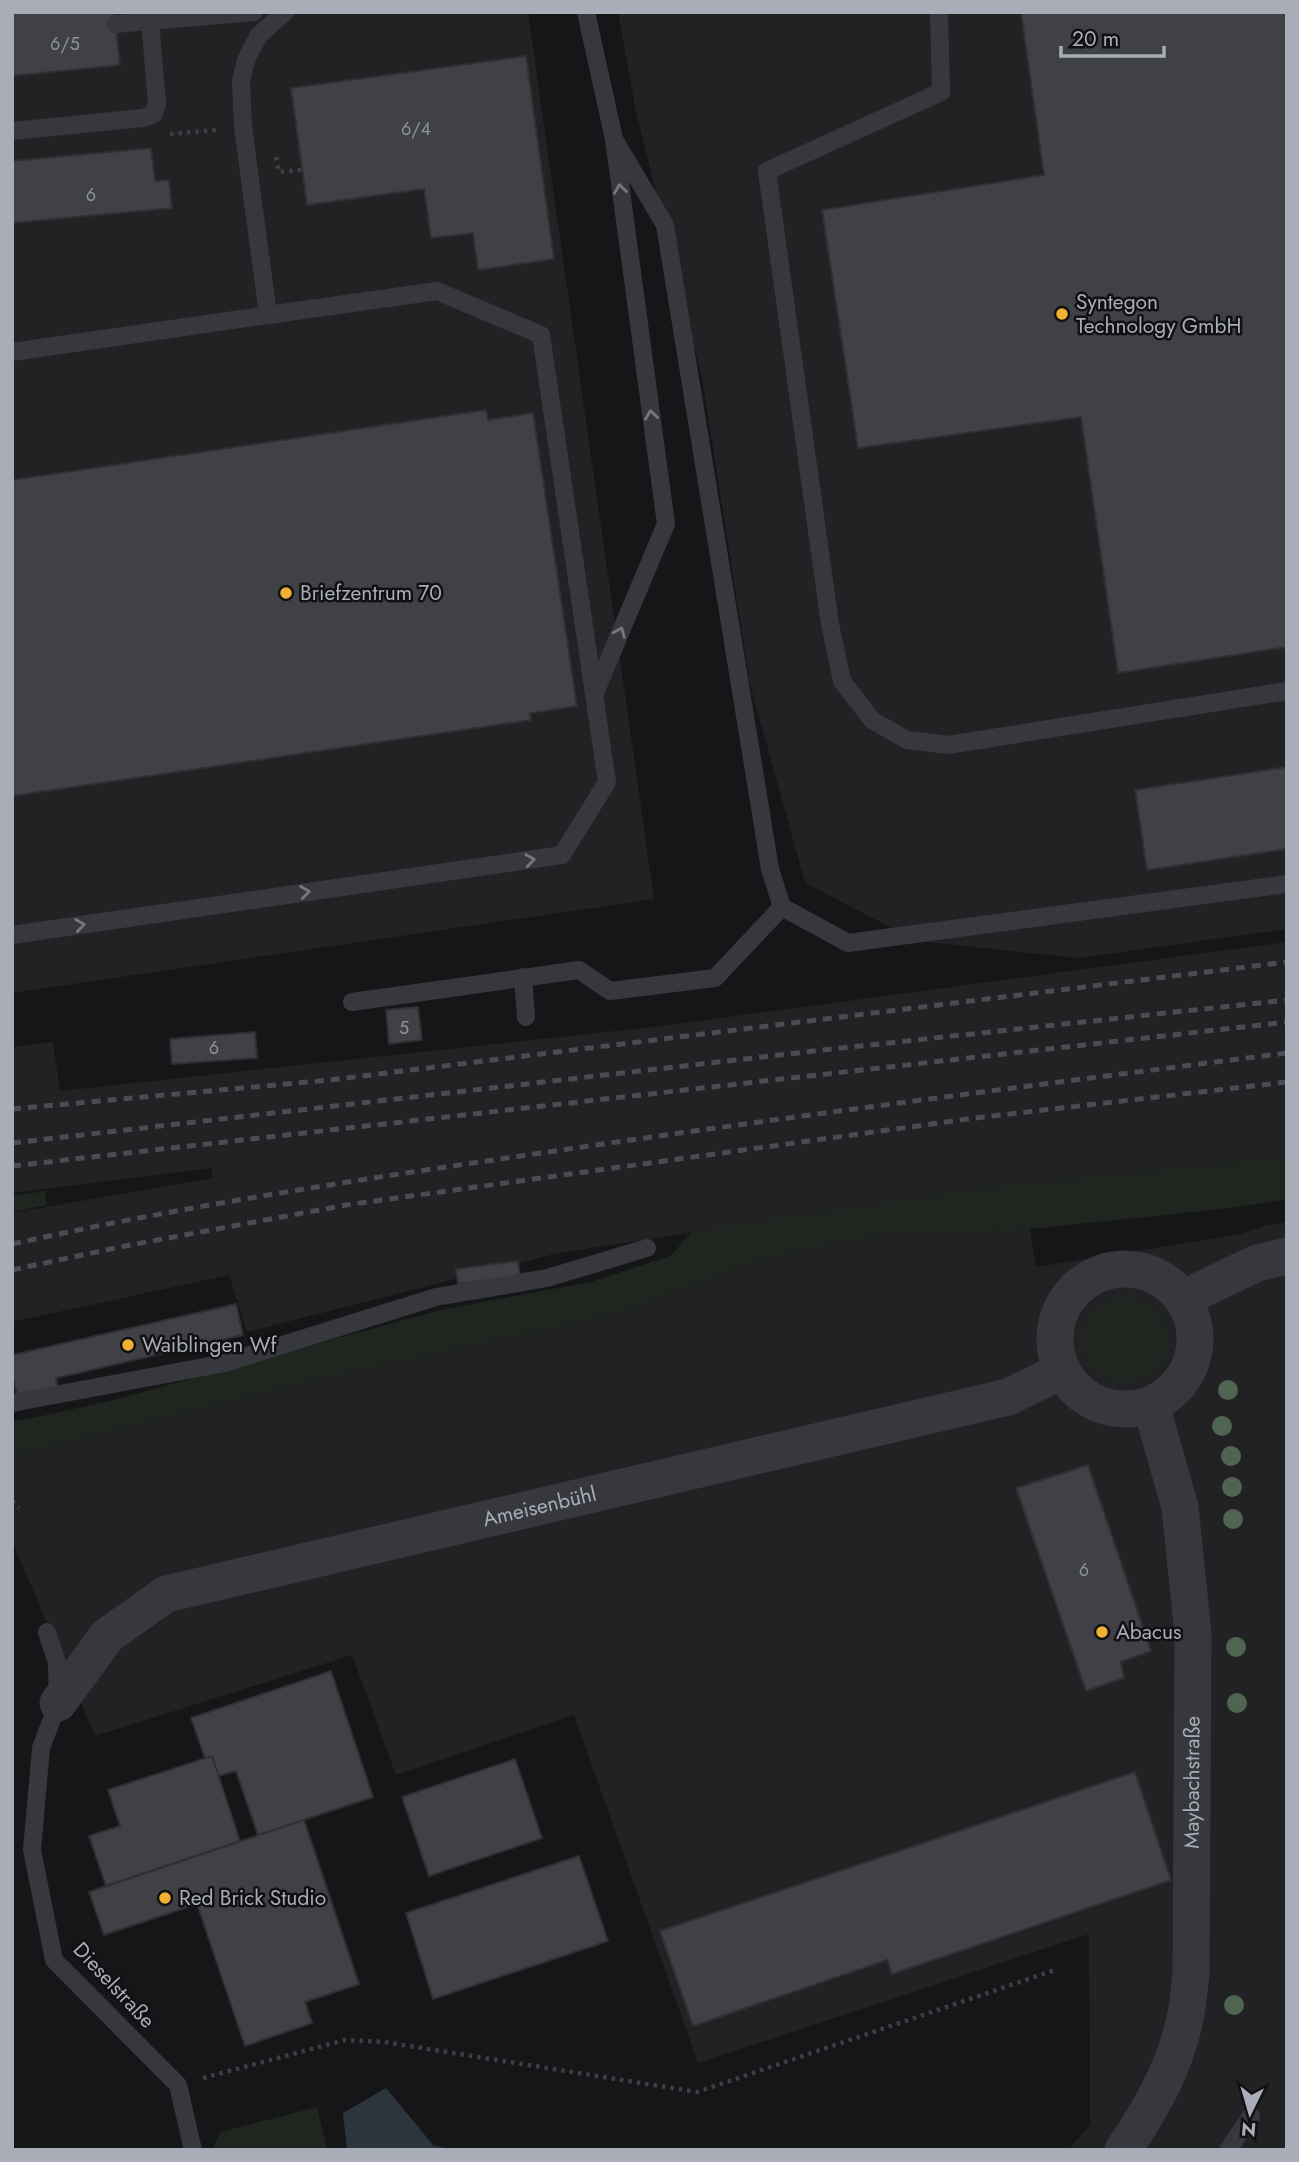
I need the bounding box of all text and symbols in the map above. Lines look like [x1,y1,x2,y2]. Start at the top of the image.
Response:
scale bar [1061,14,1164,58]
text: 20 m [1072,24,1119,54]
house number: 6/5 [50,31,80,57]
house number: 6/4 [401,116,431,142]
house number: 6 [86,182,96,208]
one-way arrow [613,183,628,195]
place label: Syntegon Technology GmbH [1076,287,1241,341]
marker: Syntegon Technology GmbH [1054,306,1070,322]
one-way arrow [643,409,658,421]
place label: Briefzentrum 70 [300,578,442,608]
marker: Briefzentrum 70 [278,585,294,601]
one-way arrow [612,627,626,639]
one-way arrow [524,852,536,867]
one-way arrow [299,885,311,900]
one-way arrow [74,918,86,933]
house number: 5 [399,1015,409,1041]
house number: 6 [209,1035,219,1061]
place label: Waiblingen Wf [142,1330,277,1360]
marker: Waiblingen Wf [120,1337,136,1353]
street label: Ameisenbühl [480,1479,599,1534]
house number: 6 [1079,1557,1089,1583]
place label: Abacus [1116,1617,1181,1647]
marker: Abacus [1094,1624,1110,1640]
street label: Maybachstraße [1177,1716,1208,1849]
place label: Red Brick Studio [179,1883,326,1913]
marker: Red Brick Studio [157,1890,173,1906]
street label: Dieselstraße [66,1935,162,2035]
north arrow [1215,2078,1285,2148]
text: N [1240,2115,1257,2144]

